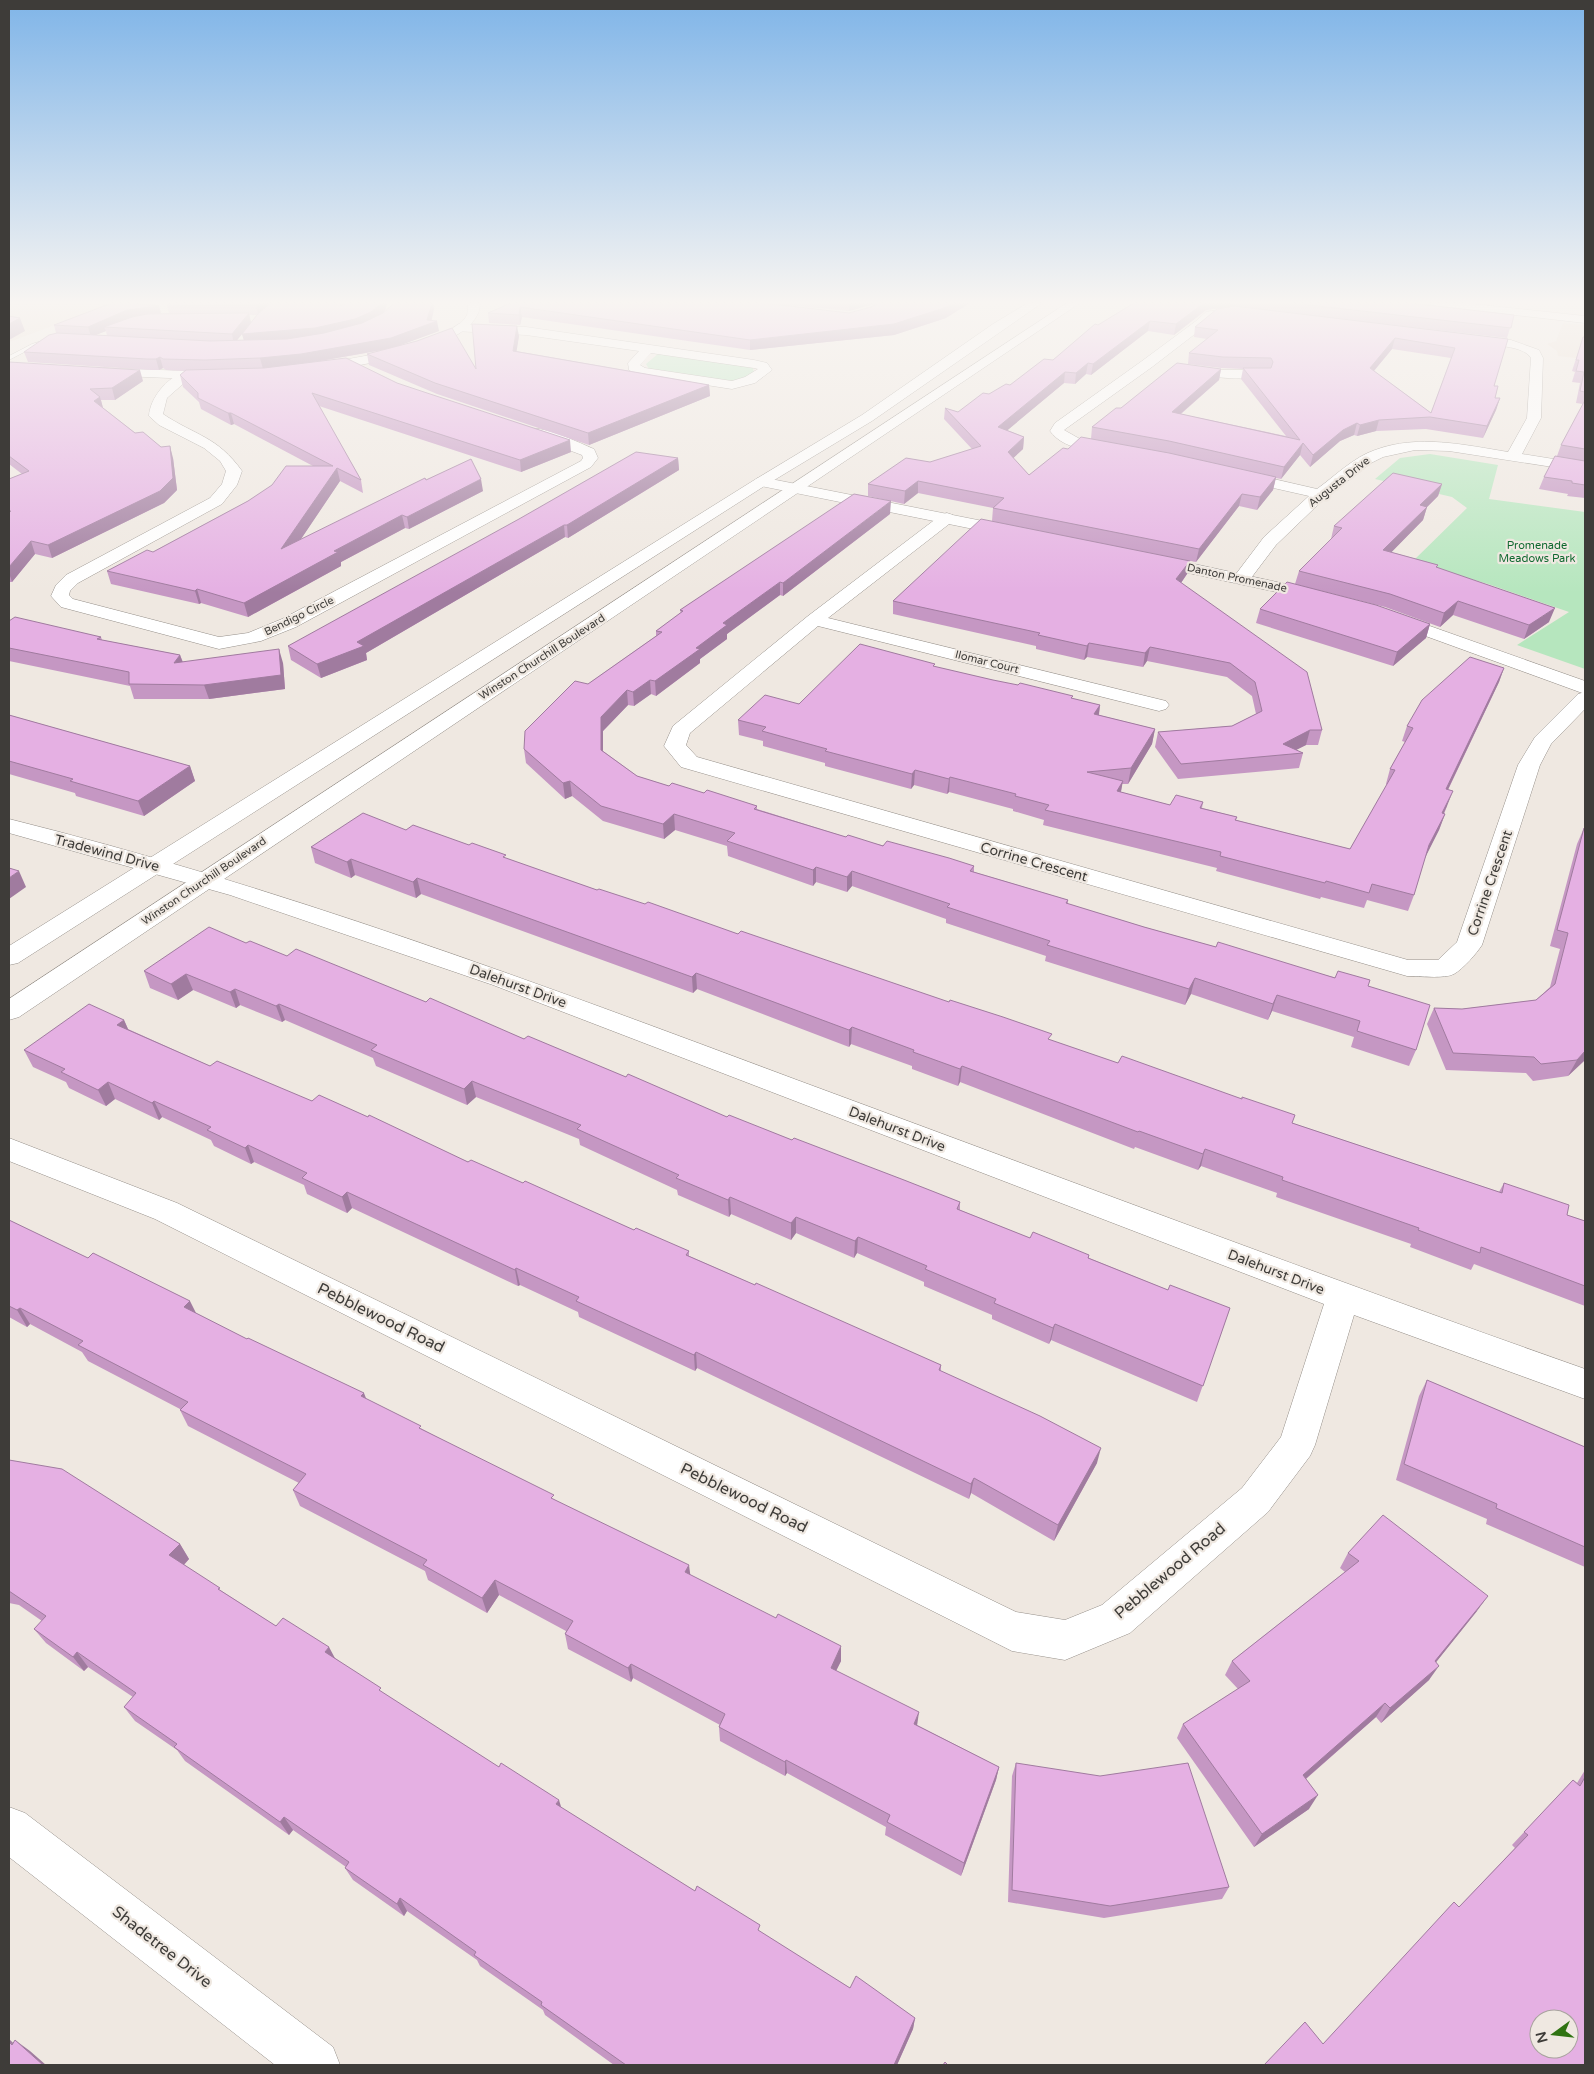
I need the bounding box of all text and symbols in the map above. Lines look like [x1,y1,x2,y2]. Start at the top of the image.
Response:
street label: Augusta Drive [1306,454,1372,510]
park label: Promenade Meadows Park [1499,539,1575,565]
street label: Danton Promenade [1186,561,1288,595]
street label: Bendigo Circle [262,594,336,638]
street label: Winston Churchill Boulevard [477,611,607,703]
street label: Ilomar Court [954,648,1020,676]
street label: Corrine Crescent [1464,827,1516,938]
street label: Tradewind Drive [53,831,161,875]
street label: Winston Churchill Boulevard [139,834,269,928]
street label: Corrine Crescent [978,839,1090,886]
street label: Dalehurst Drive [467,961,569,1011]
street label: Dalehurst Drive [846,1103,948,1155]
street label: Dalehurst Drive [1225,1246,1327,1298]
street label: Pebblewood Road [314,1278,448,1358]
street label: Pebblewood Road [677,1458,811,1538]
street label: Pebblewood Road [1110,1519,1230,1623]
street label: Shadetree Drive [108,1902,216,1992]
north arrow [1529,2009,1579,2059]
text: N [1532,2030,1552,2045]

